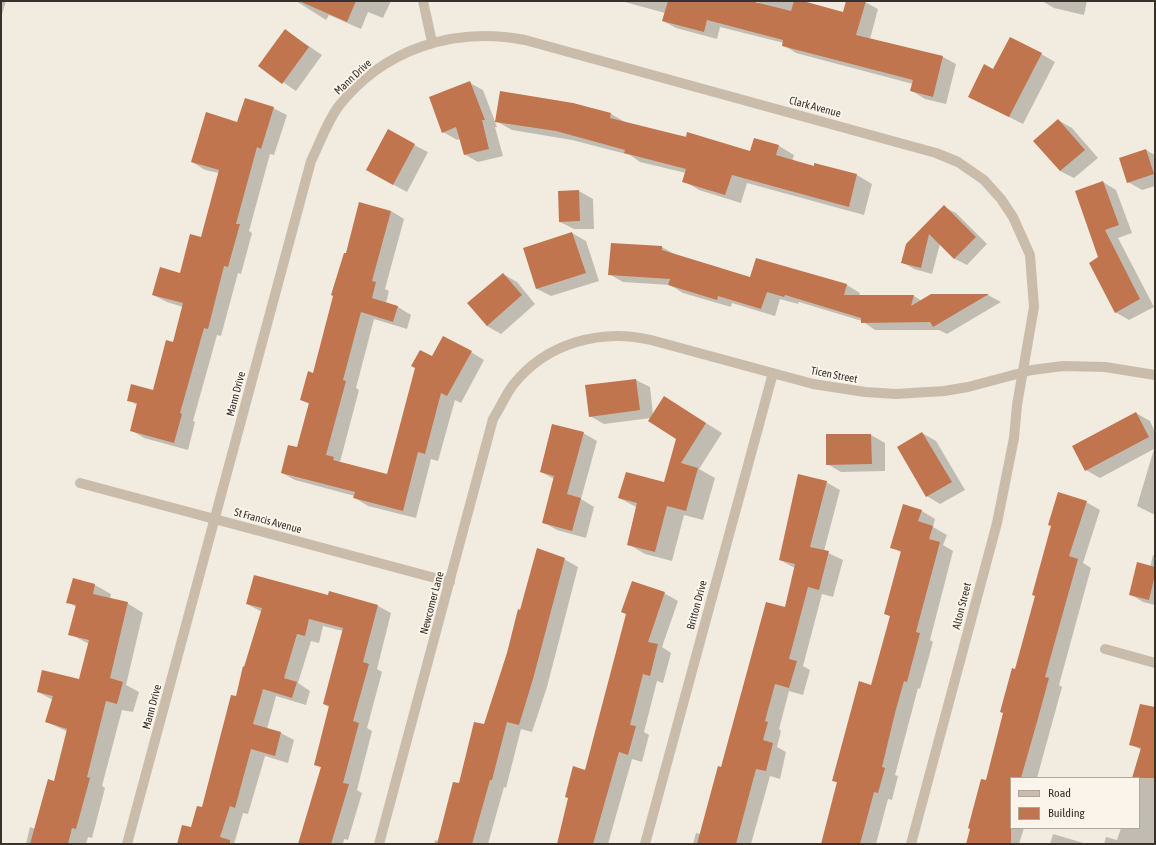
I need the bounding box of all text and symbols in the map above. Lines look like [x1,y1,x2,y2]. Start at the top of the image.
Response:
street label: Mann Drive [332,56,374,98]
street label: Clark Avenue [788,94,842,120]
street label: Ticen Street [810,364,858,386]
street label: Mann Drive [224,370,248,418]
street label: St Francis Avenue [233,506,303,536]
street label: Newcomer Lane [417,570,447,636]
street label: Britton Drive [684,579,710,631]
street label: Alton Street [950,581,974,631]
street label: Mann Drive [140,683,164,731]
legend [1010,777,1140,829]
text: Road [1048,786,1071,800]
text: Building [1048,806,1085,820]

